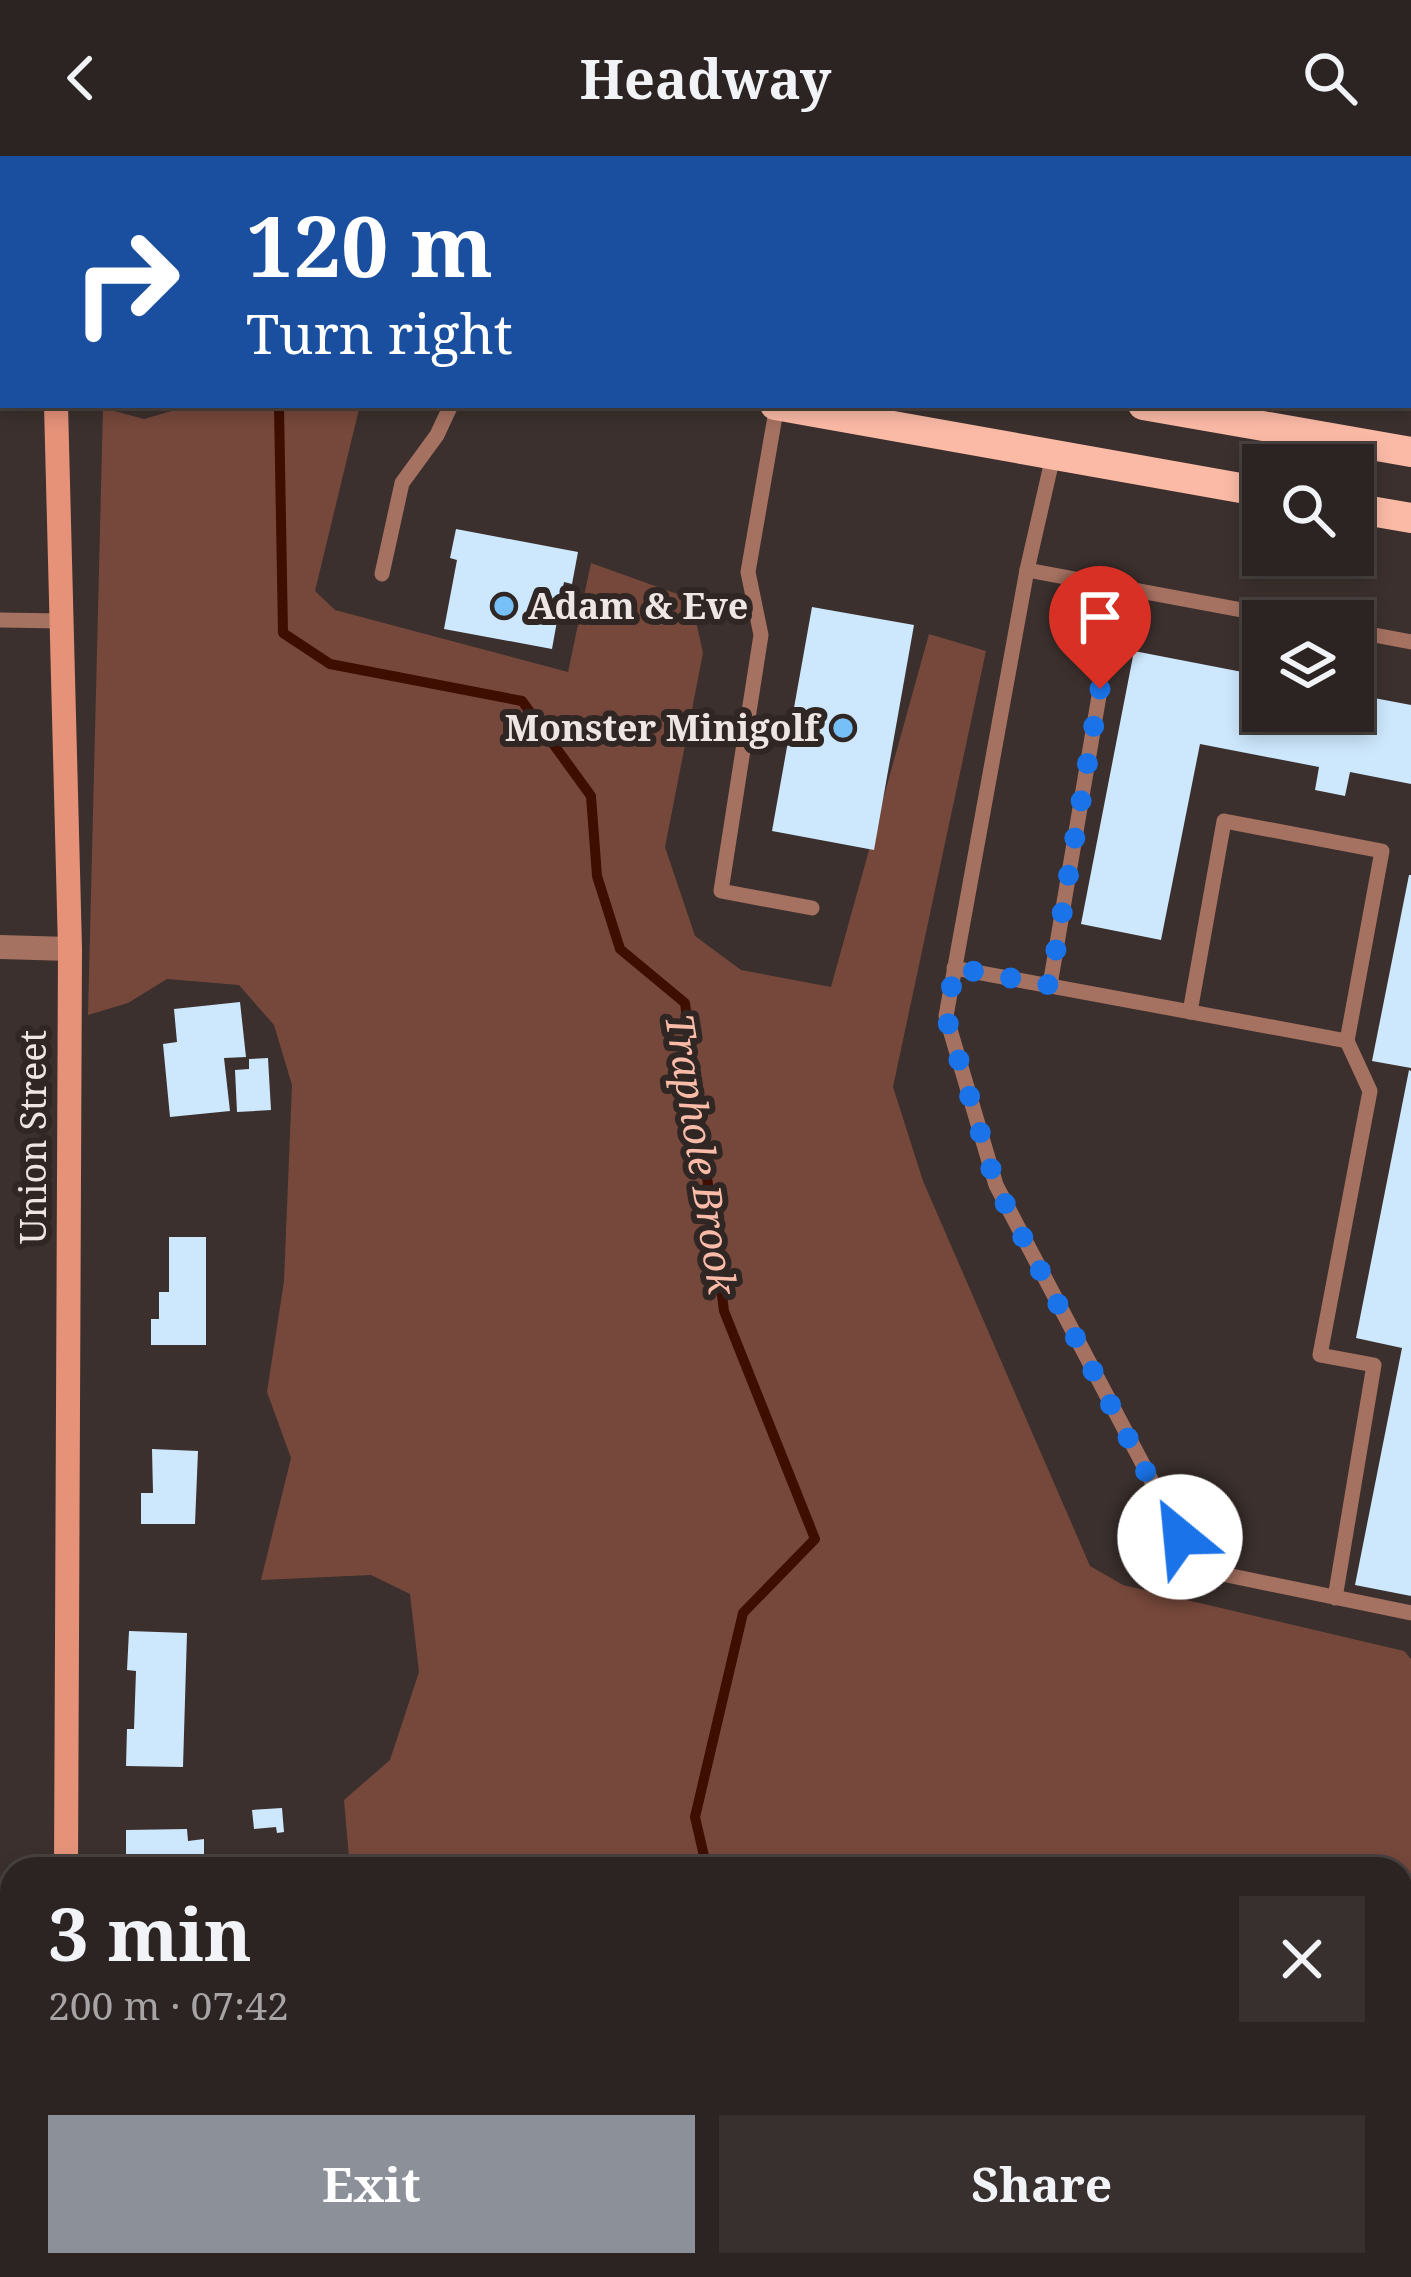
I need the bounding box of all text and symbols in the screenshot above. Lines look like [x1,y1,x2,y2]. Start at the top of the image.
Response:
text: Headway [580,41,831,115]
icon: back [48,45,114,111]
icon: search [1297,45,1363,111]
text: 120 m [246,187,493,302]
icon: right [48,204,204,360]
text: Turn right [246,296,513,370]
map controls [1242,444,1374,732]
button: search [1242,444,1374,576]
pin [1049,566,1151,689]
place label: Adam & Eve [528,581,748,630]
icon: arrive [1067,584,1133,650]
marker: Adam & Eve [491,593,517,619]
button: layers [1242,600,1374,732]
place label: Monster Minigolf [505,703,822,752]
marker: Monster Minigolf [830,715,856,741]
water label: Traphole Brook [654,1010,751,1300]
street label: Union Street [8,1030,57,1244]
position arrow [1117,1474,1243,1600]
text: 3 min [48,1884,252,1982]
button: close [1239,1896,1365,2022]
text: 200 m · 07:42 [48,1978,289,2031]
button: Exit [48,2115,695,2253]
button: Share [719,2115,1365,2253]

